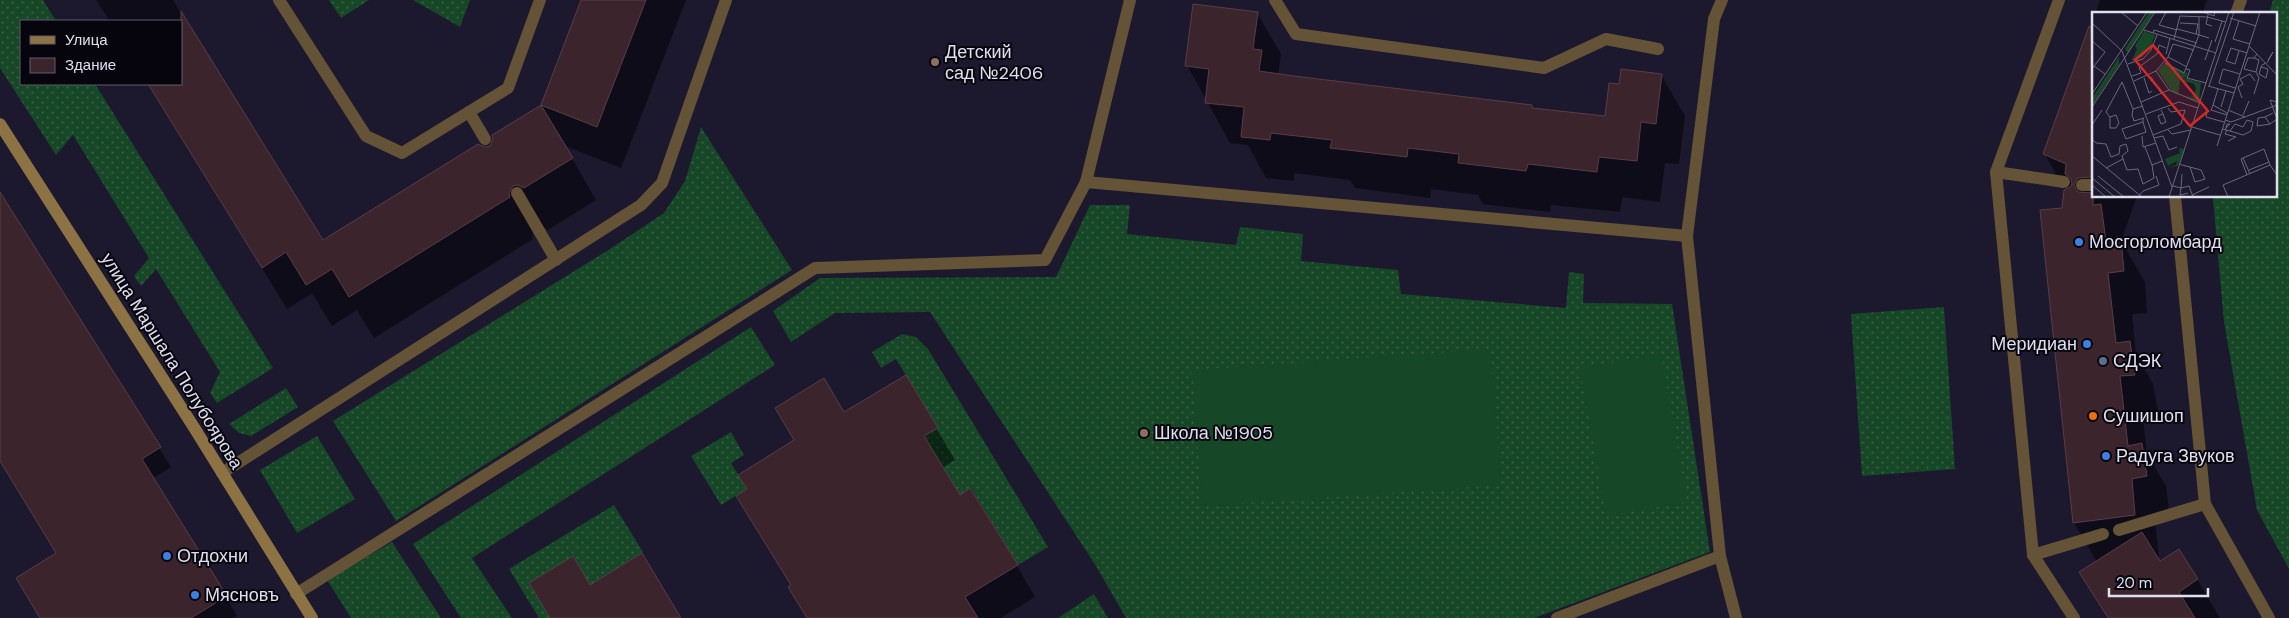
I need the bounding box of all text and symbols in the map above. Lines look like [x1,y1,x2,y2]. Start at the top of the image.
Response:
inset map [2092,12,2276,198]
legend [20,20,182,85]
text: Улица [65,30,108,50]
place label: Детский сад №2406 [945,40,1043,85]
text: Здание [65,55,116,75]
marker: Детский сад №2406 [929,56,941,68]
place label: Мосгорломбард [2089,230,2222,254]
marker: Мосгорломбард [2073,236,2085,248]
street label: улица Маршала Полубоярова [95,248,249,475]
place label: Меридиан [1991,332,2077,356]
marker: Меридиан [2081,338,2093,350]
place label: СДЭК [2113,349,2162,373]
marker: СДЭК [2097,355,2109,367]
place label: Сушишоп [2103,404,2184,428]
marker: Сушишоп [2087,410,2099,422]
place label: Школа №1905 [1154,421,1273,445]
marker: Школа №1905 [1138,427,1150,439]
place label: Радуга Звуков [2116,444,2235,468]
marker: Радуга Звуков [2100,450,2112,462]
place label: Отдохни [177,544,248,568]
marker: Отдохни [161,550,173,562]
scale bar [2109,566,2208,598]
text: 20 m [2116,573,2152,593]
place label: Мясновъ [205,583,279,607]
marker: Мясновъ [189,589,201,601]

